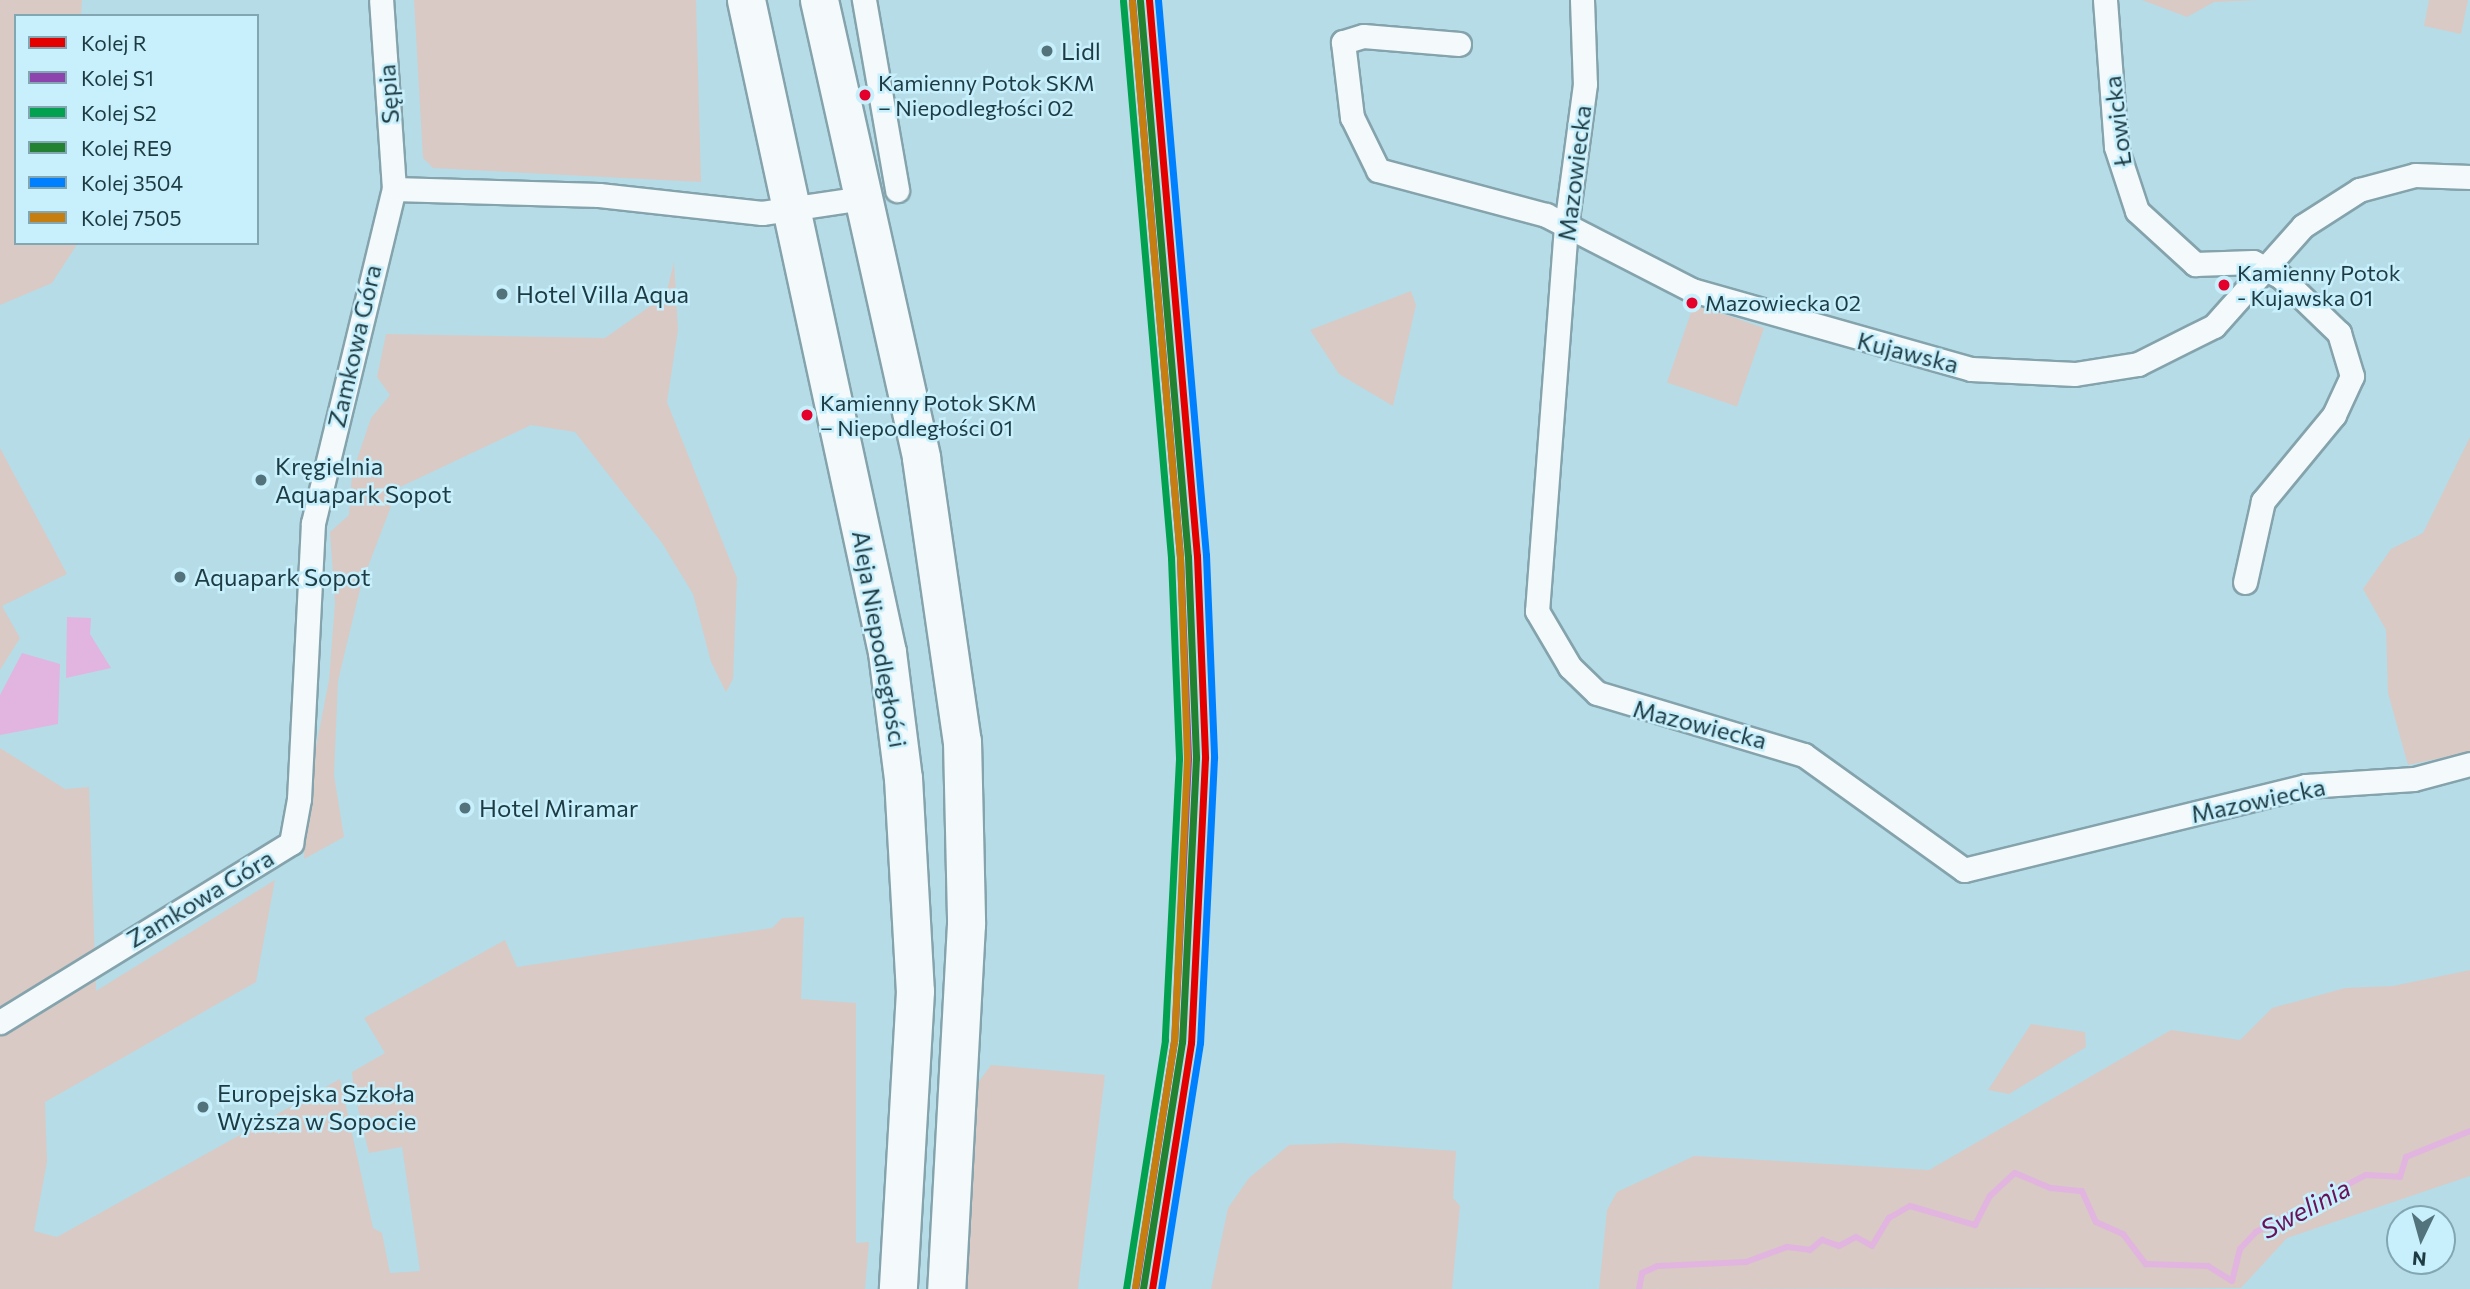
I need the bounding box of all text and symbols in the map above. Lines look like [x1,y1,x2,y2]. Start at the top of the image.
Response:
legend [14,14,259,245]
text: Kolej R [81,30,147,55]
place label: Lidl [1061,37,1101,65]
marker: Lidl [1039,43,1055,59]
street label: Sępia [372,63,404,125]
text: Kolej S1 [81,65,154,90]
place label: Kamienny Potok SKM – Niepodległości 02 [878,69,1095,120]
street label: Łowicka [2097,74,2137,168]
marker: Kamienny Potok SKM – Niepodległości 02 [858,88,872,102]
text: Kolej S2 [81,100,157,125]
street label: Mazowiecka [1551,103,1597,243]
text: Kolej RE9 [81,135,172,160]
text: Kolej 3504 [81,170,183,195]
text: Kolej 7505 [81,205,182,230]
place label: Kamienny Potok - Kujawska 01 [2237,259,2401,310]
street label: Zamkowa Góra [321,262,387,430]
marker: Kamienny Potok - Kujawska 01 [2217,278,2231,292]
place label: Hotel Villa Aqua [516,280,689,308]
marker: Hotel Villa Aqua [494,286,510,302]
place label: Mazowiecka 02 [1705,290,1861,316]
marker: Mazowiecka 02 [1685,296,1699,310]
street label: Kujawska [1854,326,1962,378]
place label: Kamienny Potok SKM – Niepodległości 01 [820,389,1037,440]
marker: Kamienny Potok SKM – Niepodległości 01 [800,408,814,422]
place label: Kręgielnia Aquapark Sopot [275,452,452,508]
marker: Kręgielnia Aquapark Sopot [253,472,269,488]
street label: Aleja Niepodległości [847,528,913,750]
place label: Aquapark Sopot [194,563,371,591]
marker: Aquapark Sopot [172,569,188,585]
street label: Mazowiecka [1630,694,1770,754]
street label: Mazowiecka [2188,772,2328,828]
place label: Hotel Miramar [479,794,638,822]
marker: Hotel Miramar [457,800,473,816]
street label: Zamkowa Góra [121,843,279,953]
place label: Europejska Szkoła Wyższa w Sopocie [217,1079,416,1135]
marker: Europejska Szkoła Wyższa w Sopocie [195,1099,211,1115]
water label: Swelinia [2255,1171,2355,1245]
north arrow [2386,1205,2456,1275]
text: N [2411,1247,2427,1272]

